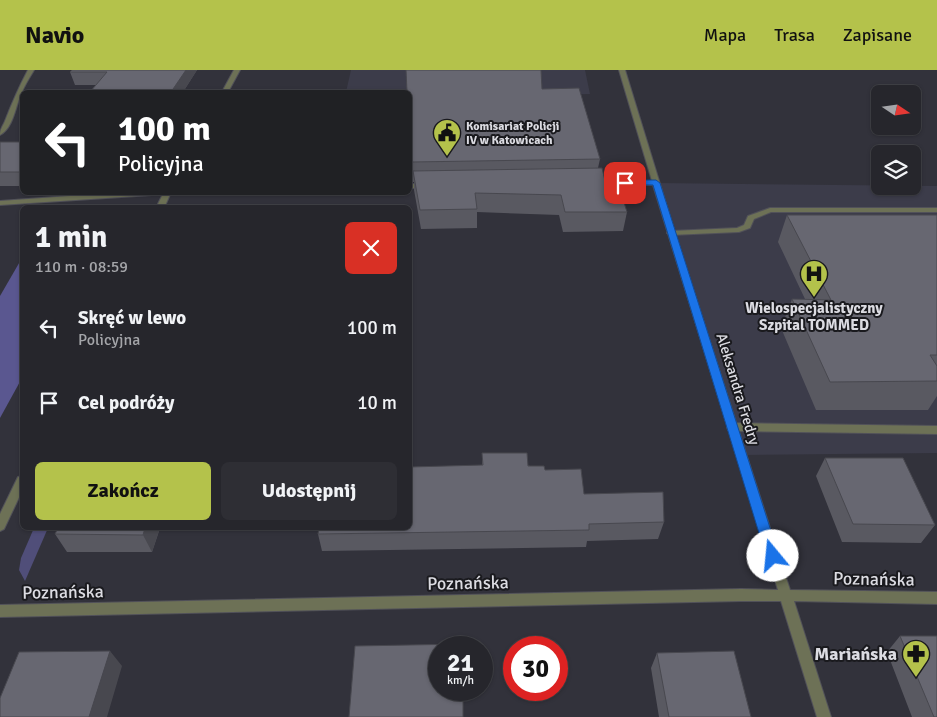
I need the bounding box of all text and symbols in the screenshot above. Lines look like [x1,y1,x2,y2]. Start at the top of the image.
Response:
text: Navio [25,20,84,50]
text: Mapa [704,24,746,46]
text: Trasa [774,24,815,46]
text: Zapisane [843,24,912,46]
north arrow [871,85,921,135]
map controls [871,85,921,195]
text: 100 m [118,107,211,150]
icon: left [35,110,100,175]
public building icon: Komisariat Policji IV w Katowicach [432,118,462,157]
place label: Komisariat Policji IV w Katowicach [466,119,559,148]
button: layers [871,145,921,195]
text: Policyjna [118,150,204,177]
pin [604,162,646,204]
icon: arrive [611,169,639,197]
text: 1 min [35,219,107,256]
button: close [345,222,397,274]
text: 110 m · 08:59 [35,257,128,277]
hospital icon: Wielospecjalistyczny Szpital TOMMED [799,259,829,298]
place label: Wielospecjalistyczny Szpital TOMMED [745,299,883,334]
text: Skręć w lewo [78,306,186,330]
icon: left [35,314,63,342]
text: 100 m [347,316,397,340]
text: Policyjna [78,330,140,350]
street label: Aleksandra Fredry [712,331,764,447]
icon: arrive [35,389,63,417]
text: Cel podróży [78,391,174,415]
text: 10 m [357,391,397,415]
button: Zakończ [35,462,211,520]
button: Udostępnij [221,462,397,520]
position arrow [746,529,798,581]
street label: Poznańska [833,567,915,591]
street label: Poznańska [427,571,509,595]
street label: Poznańska [22,580,104,604]
speed limit sign: 30 [503,636,568,701]
pharmacy icon: Mariańska [901,639,931,678]
place label: Mariańska [814,643,897,665]
text: 21 [447,647,474,678]
text: km/h [447,673,474,688]

